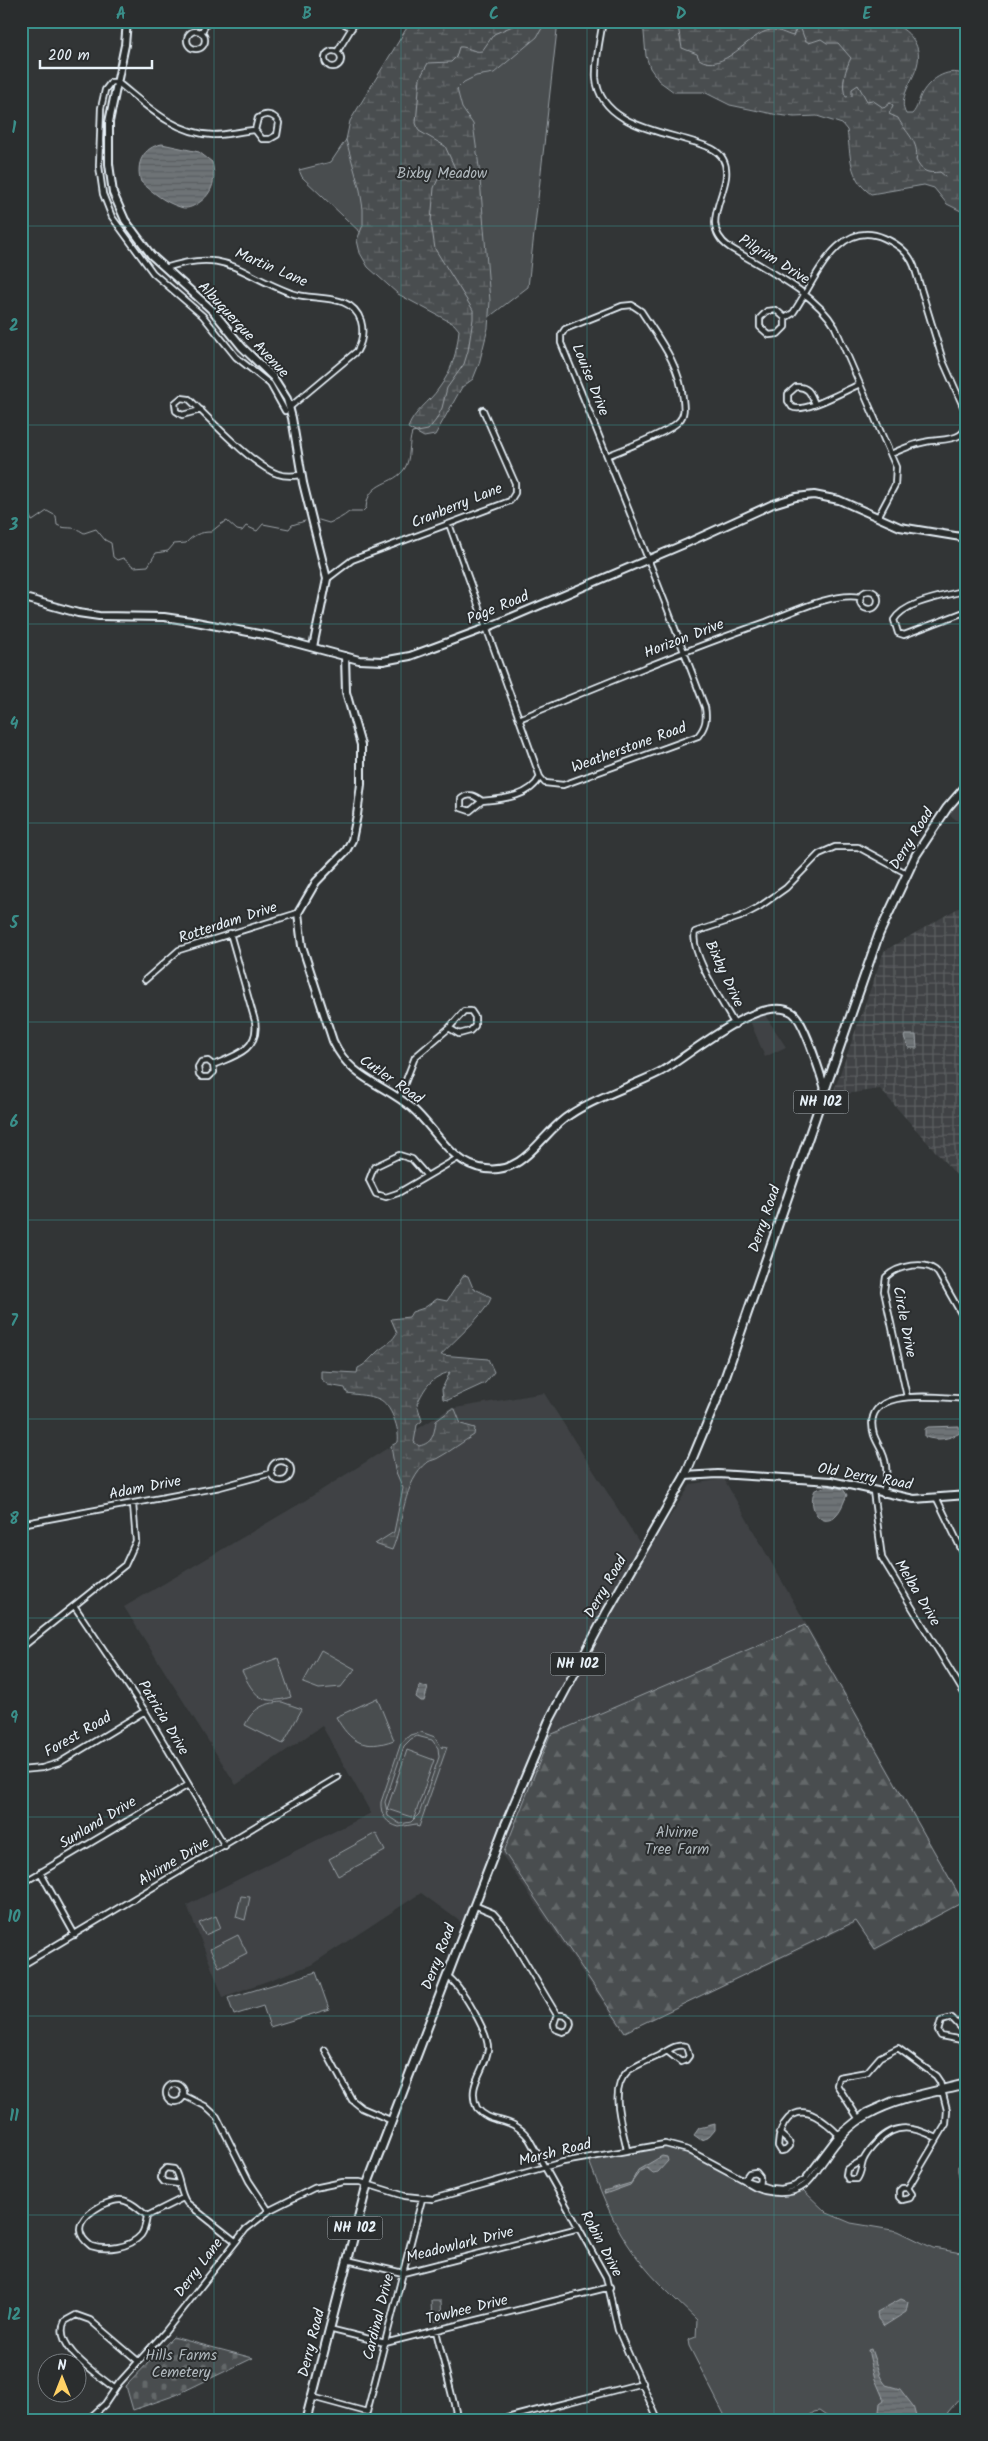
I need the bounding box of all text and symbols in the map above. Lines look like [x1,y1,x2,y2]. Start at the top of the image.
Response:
text: A [116,2,126,27]
text: B [302,2,312,27]
text: C [489,2,499,27]
text: D [676,2,687,27]
text: E [863,2,873,27]
scale bar [40,38,152,70]
text: 200 m [48,44,90,68]
text: 1 [12,116,17,141]
park label: Bixby Meadow [397,162,488,186]
street label: Pilgrim Drive [734,229,815,292]
street label: Martin Lane [231,242,311,294]
street label: Albuquerque Avenue [192,276,295,384]
text: 2 [9,314,19,339]
street label: Louise Drive [565,340,615,420]
street label: Cranberry Lane [408,477,506,535]
text: 3 [9,513,19,538]
street label: Page Road [463,584,533,631]
street label: Horizon Drive [640,613,728,665]
text: 4 [10,712,19,737]
street label: Weatherstone Road [568,716,690,780]
street label: Derry Road [883,803,941,875]
street label: Rotterdam Drive [175,896,281,950]
text: 5 [9,911,20,936]
street label: Bixby Drive [698,936,750,1012]
street label: Cutler Road [354,1049,428,1111]
road number: NH 102 [794,1090,848,1114]
text: 6 [10,1110,19,1135]
street label: Derry Road [742,1182,788,1256]
street label: Circle Drive [885,1284,923,1360]
text: 7 [10,1309,18,1334]
street label: Old Derry Road [816,1457,915,1497]
street label: Adam Drive [107,1469,183,1507]
text: 8 [9,1507,19,1532]
street label: Derry Road [578,1550,634,1623]
street label: Melba Drive [888,1555,947,1631]
road number: NH 102 [550,1652,606,1676]
street label: Patricia Drive [131,1676,195,1760]
text: 9 [10,1706,18,1731]
street label: Forest Road [40,1706,117,1764]
street label: Sunland Drive [55,1790,142,1856]
park label: Alvirne Tree Farm [645,1821,709,1862]
street label: Alvirne Drive [134,1831,215,1893]
text: 10 [7,1905,21,1930]
street label: Derry Road [415,1920,463,1994]
text: 11 [9,2104,19,2129]
street label: Marsh Road [516,2132,594,2174]
street label: Robin Drive [573,2206,629,2282]
road number: NH 102 [328,2216,382,2240]
street label: Meadowlark Drive [404,2220,517,2270]
street label: Derry Lane [169,2233,230,2303]
street label: Cardinal Drive [357,2271,401,2363]
street label: Towhee Drive [423,2288,511,2332]
text: 12 [7,2303,21,2328]
street label: Derry Road [292,2306,332,2380]
park label: Hills Farms Cemetery [145,2344,217,2385]
north arrow [38,2354,88,2404]
text: N [58,2355,67,2377]

